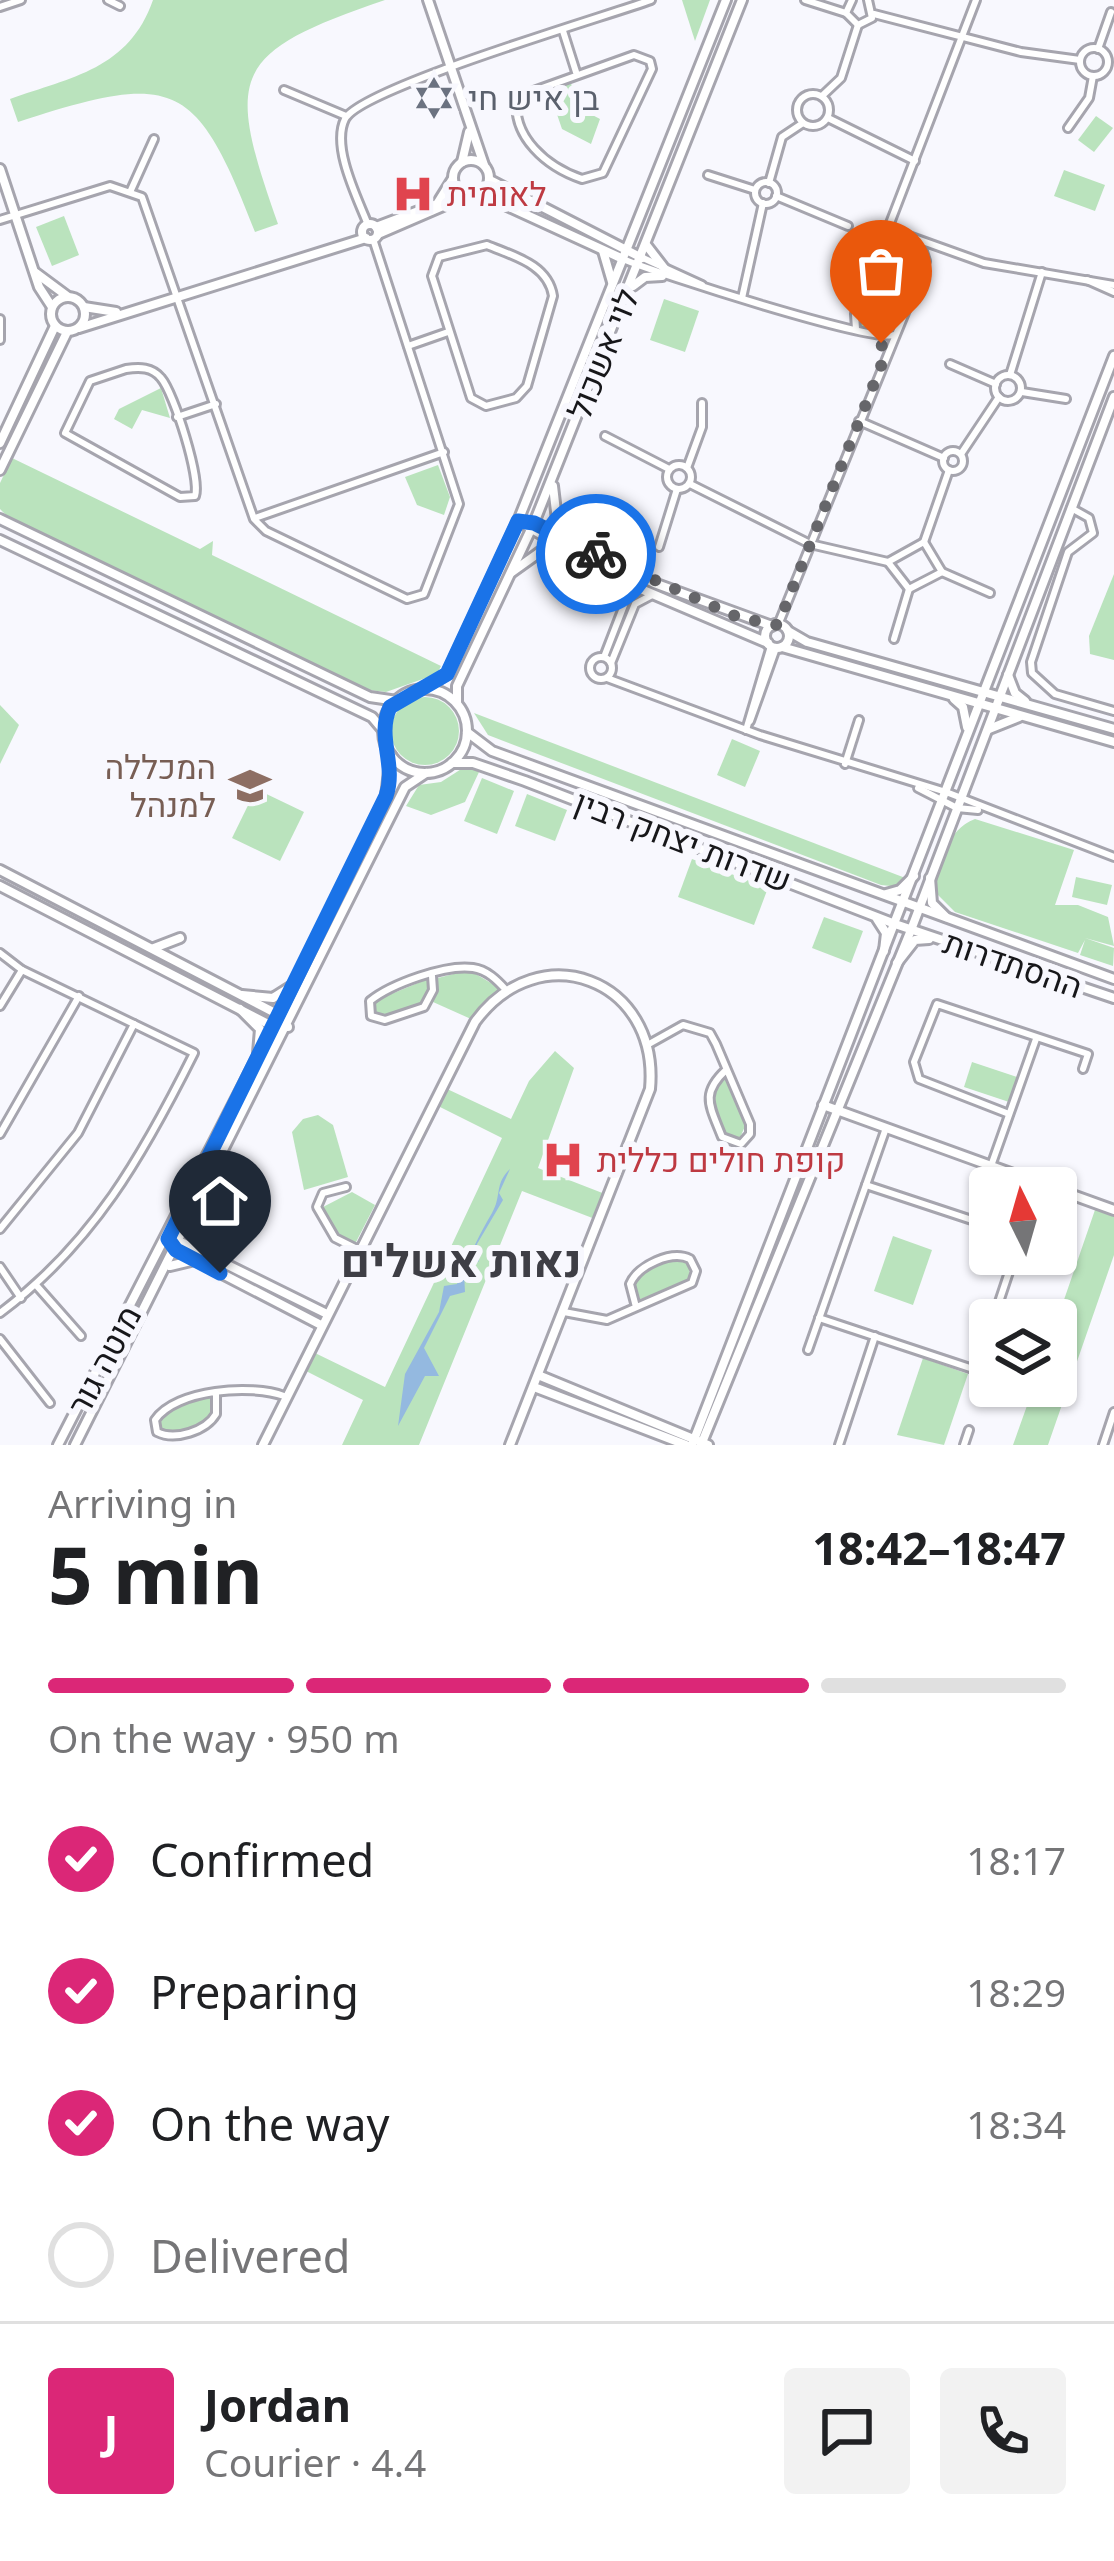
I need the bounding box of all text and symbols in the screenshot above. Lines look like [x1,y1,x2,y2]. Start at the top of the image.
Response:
synagogue icon: בן איש חי [411,75,457,121]
place label: בן איש חי [468,75,599,120]
hospital icon: לאומית [390,171,436,217]
place label: לאומית [447,171,546,216]
pin [830,220,932,343]
icon: bag [848,238,914,304]
street label: לוי אשכול [556,282,649,426]
courier [536,494,656,614]
icon: bike [563,521,629,587]
place label: המכללה למנהל [105,744,216,827]
school or university icon: המכללה למנהל [227,763,273,809]
street label: שדרות יצחק רבין [568,779,798,903]
street label: ההסתדרות [938,919,1089,1008]
hospital icon: קופת חולים כללית [540,1137,586,1183]
place label: קופת חולים כללית [597,1137,846,1182]
pin [169,1150,271,1273]
north arrow [969,1167,1077,1275]
map controls [969,1167,1077,1407]
icon: home [187,1168,253,1234]
district label: נאות אשלים [341,1229,581,1290]
street label: מוטה גור [56,1297,151,1422]
button: layers [969,1299,1077,1407]
text: Arriving in [48,1476,237,1529]
text: 18:42–18:47 [812,1517,1066,1578]
text: 5 min [48,1521,263,1627]
text: On the way · 950 m [48,1711,400,1764]
icon: check [48,1826,114,1892]
text: Confirmed [150,1829,374,1890]
text: 18:17 [966,1833,1066,1886]
icon: check [48,1958,114,2024]
text: Preparing [150,1961,359,2022]
text: 18:29 [966,1965,1066,2018]
icon: check [48,2090,114,2156]
text: On the way [150,2093,389,2154]
text: 18:34 [966,2097,1066,2150]
text: Delivered [150,2225,350,2286]
button: chat [784,2368,910,2494]
button: phone [940,2368,1066,2494]
text: Jordan [204,2374,351,2435]
text: J [104,2400,118,2461]
text: Courier · 4.4 [204,2435,426,2488]

